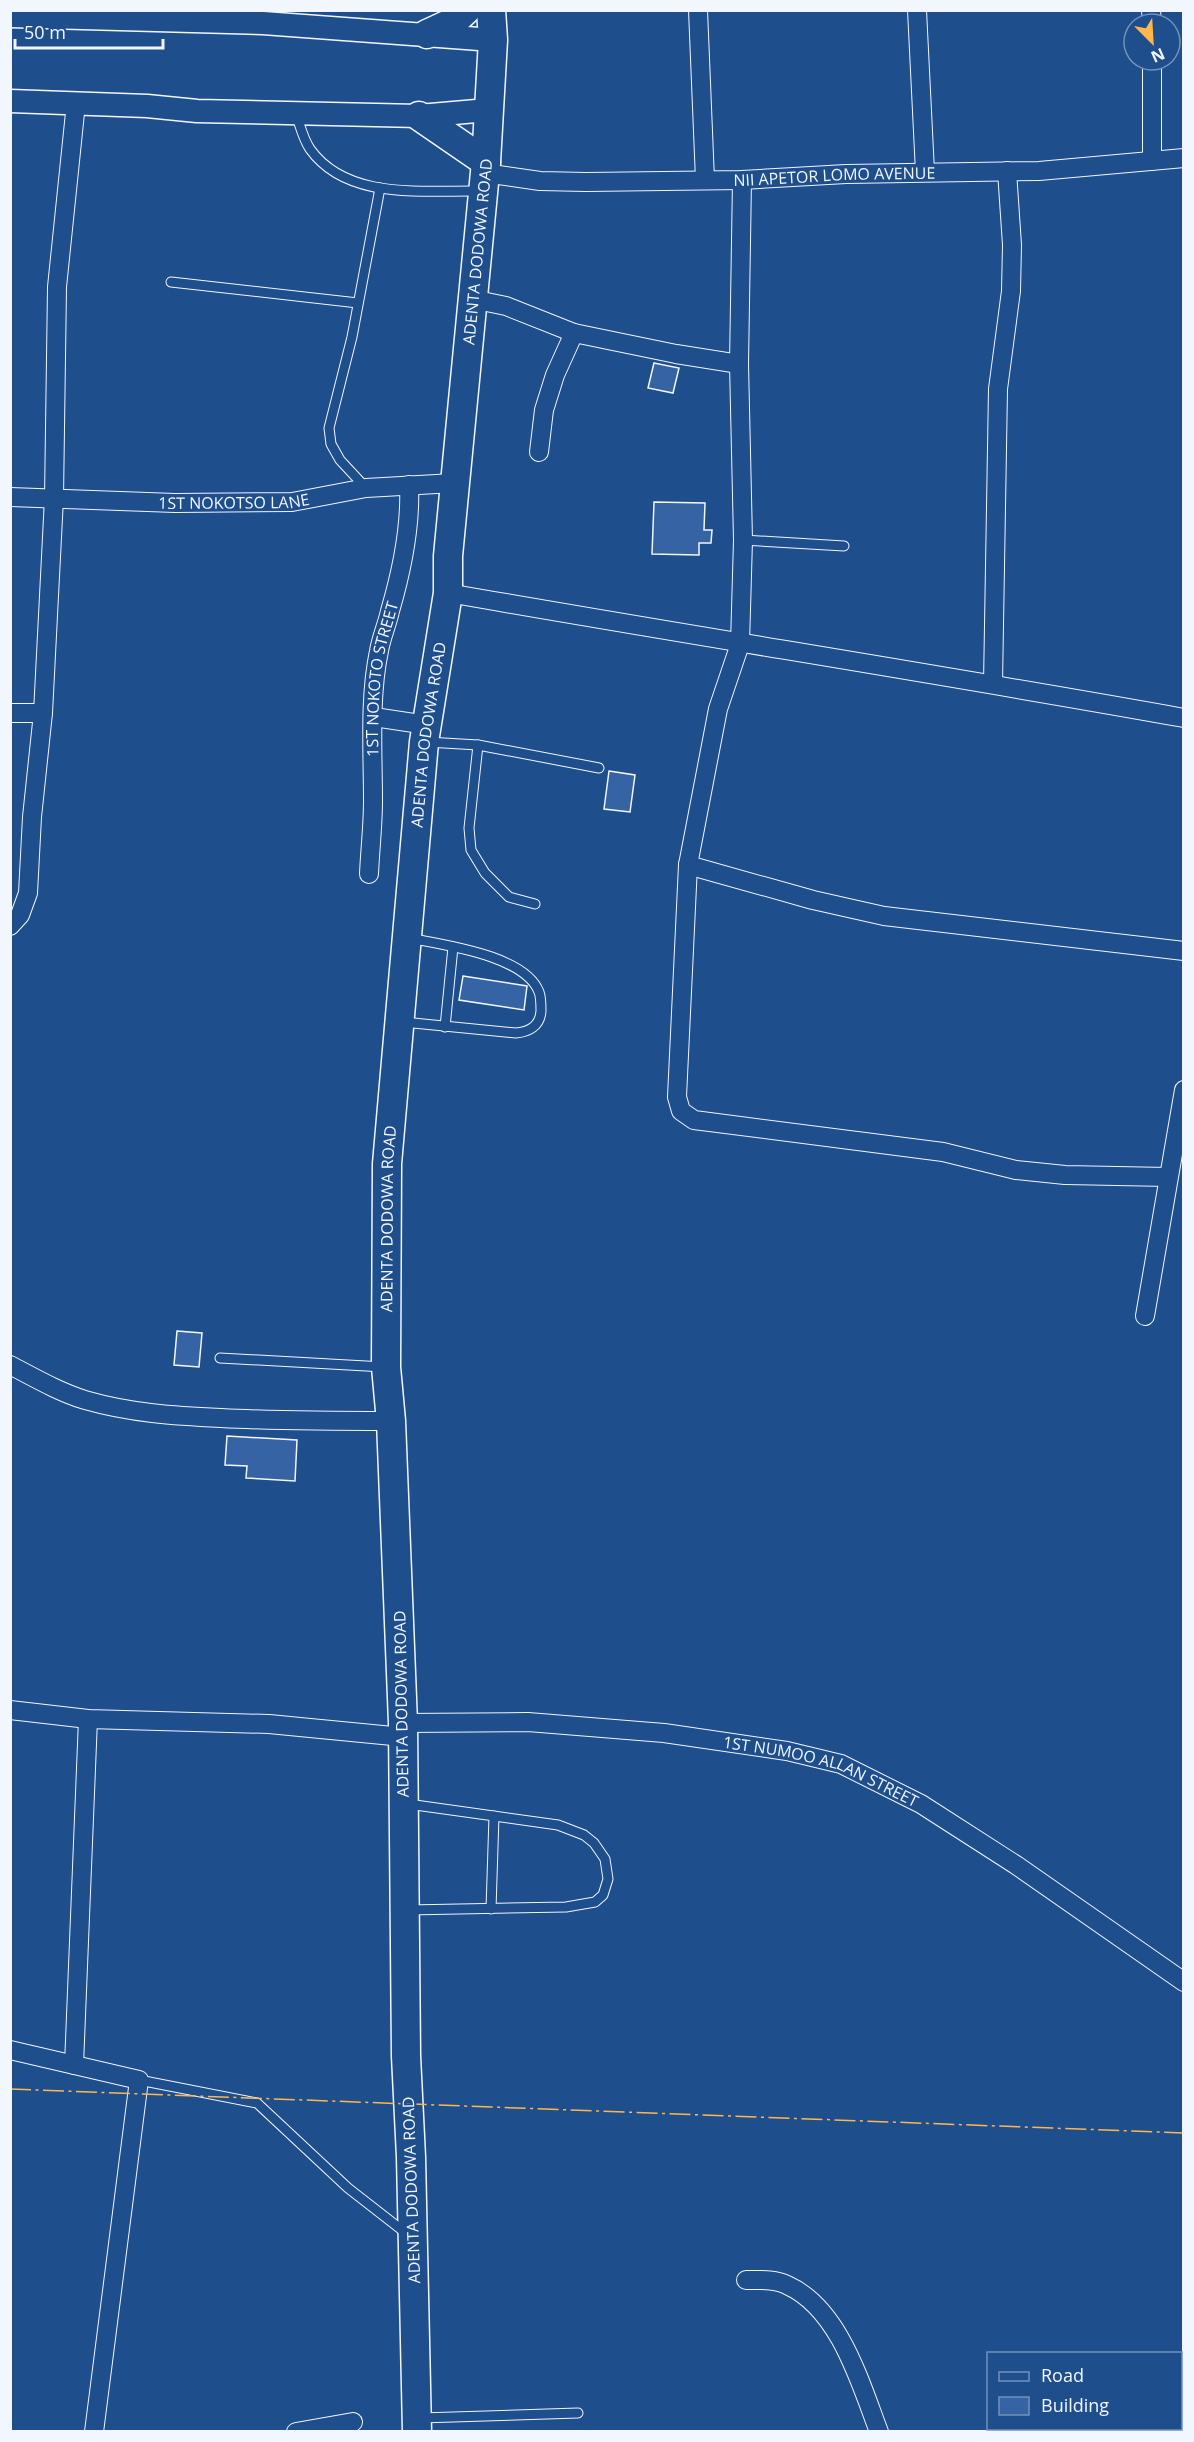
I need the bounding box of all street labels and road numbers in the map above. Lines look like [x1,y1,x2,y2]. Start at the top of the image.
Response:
street label: ADENTA DODOWA ROAD [457,157,497,346]
street label: NII APETOR LOMO AVENUE [733,162,935,191]
street label: 1ST NOKOTSO LANE [158,488,311,514]
street label: 1ST NOKOTO STREET [361,599,403,757]
street label: ADENTA DODOWA ROAD [406,640,451,828]
street label: ADENTA DODOWA ROAD [375,1124,401,1312]
street label: ADENTA DODOWA ROAD [388,1610,414,1798]
street label: 1ST NUMOO ALLAN STREET [722,1731,922,1812]
street label: ADENTA DODOWA ROAD [397,2096,425,2284]

